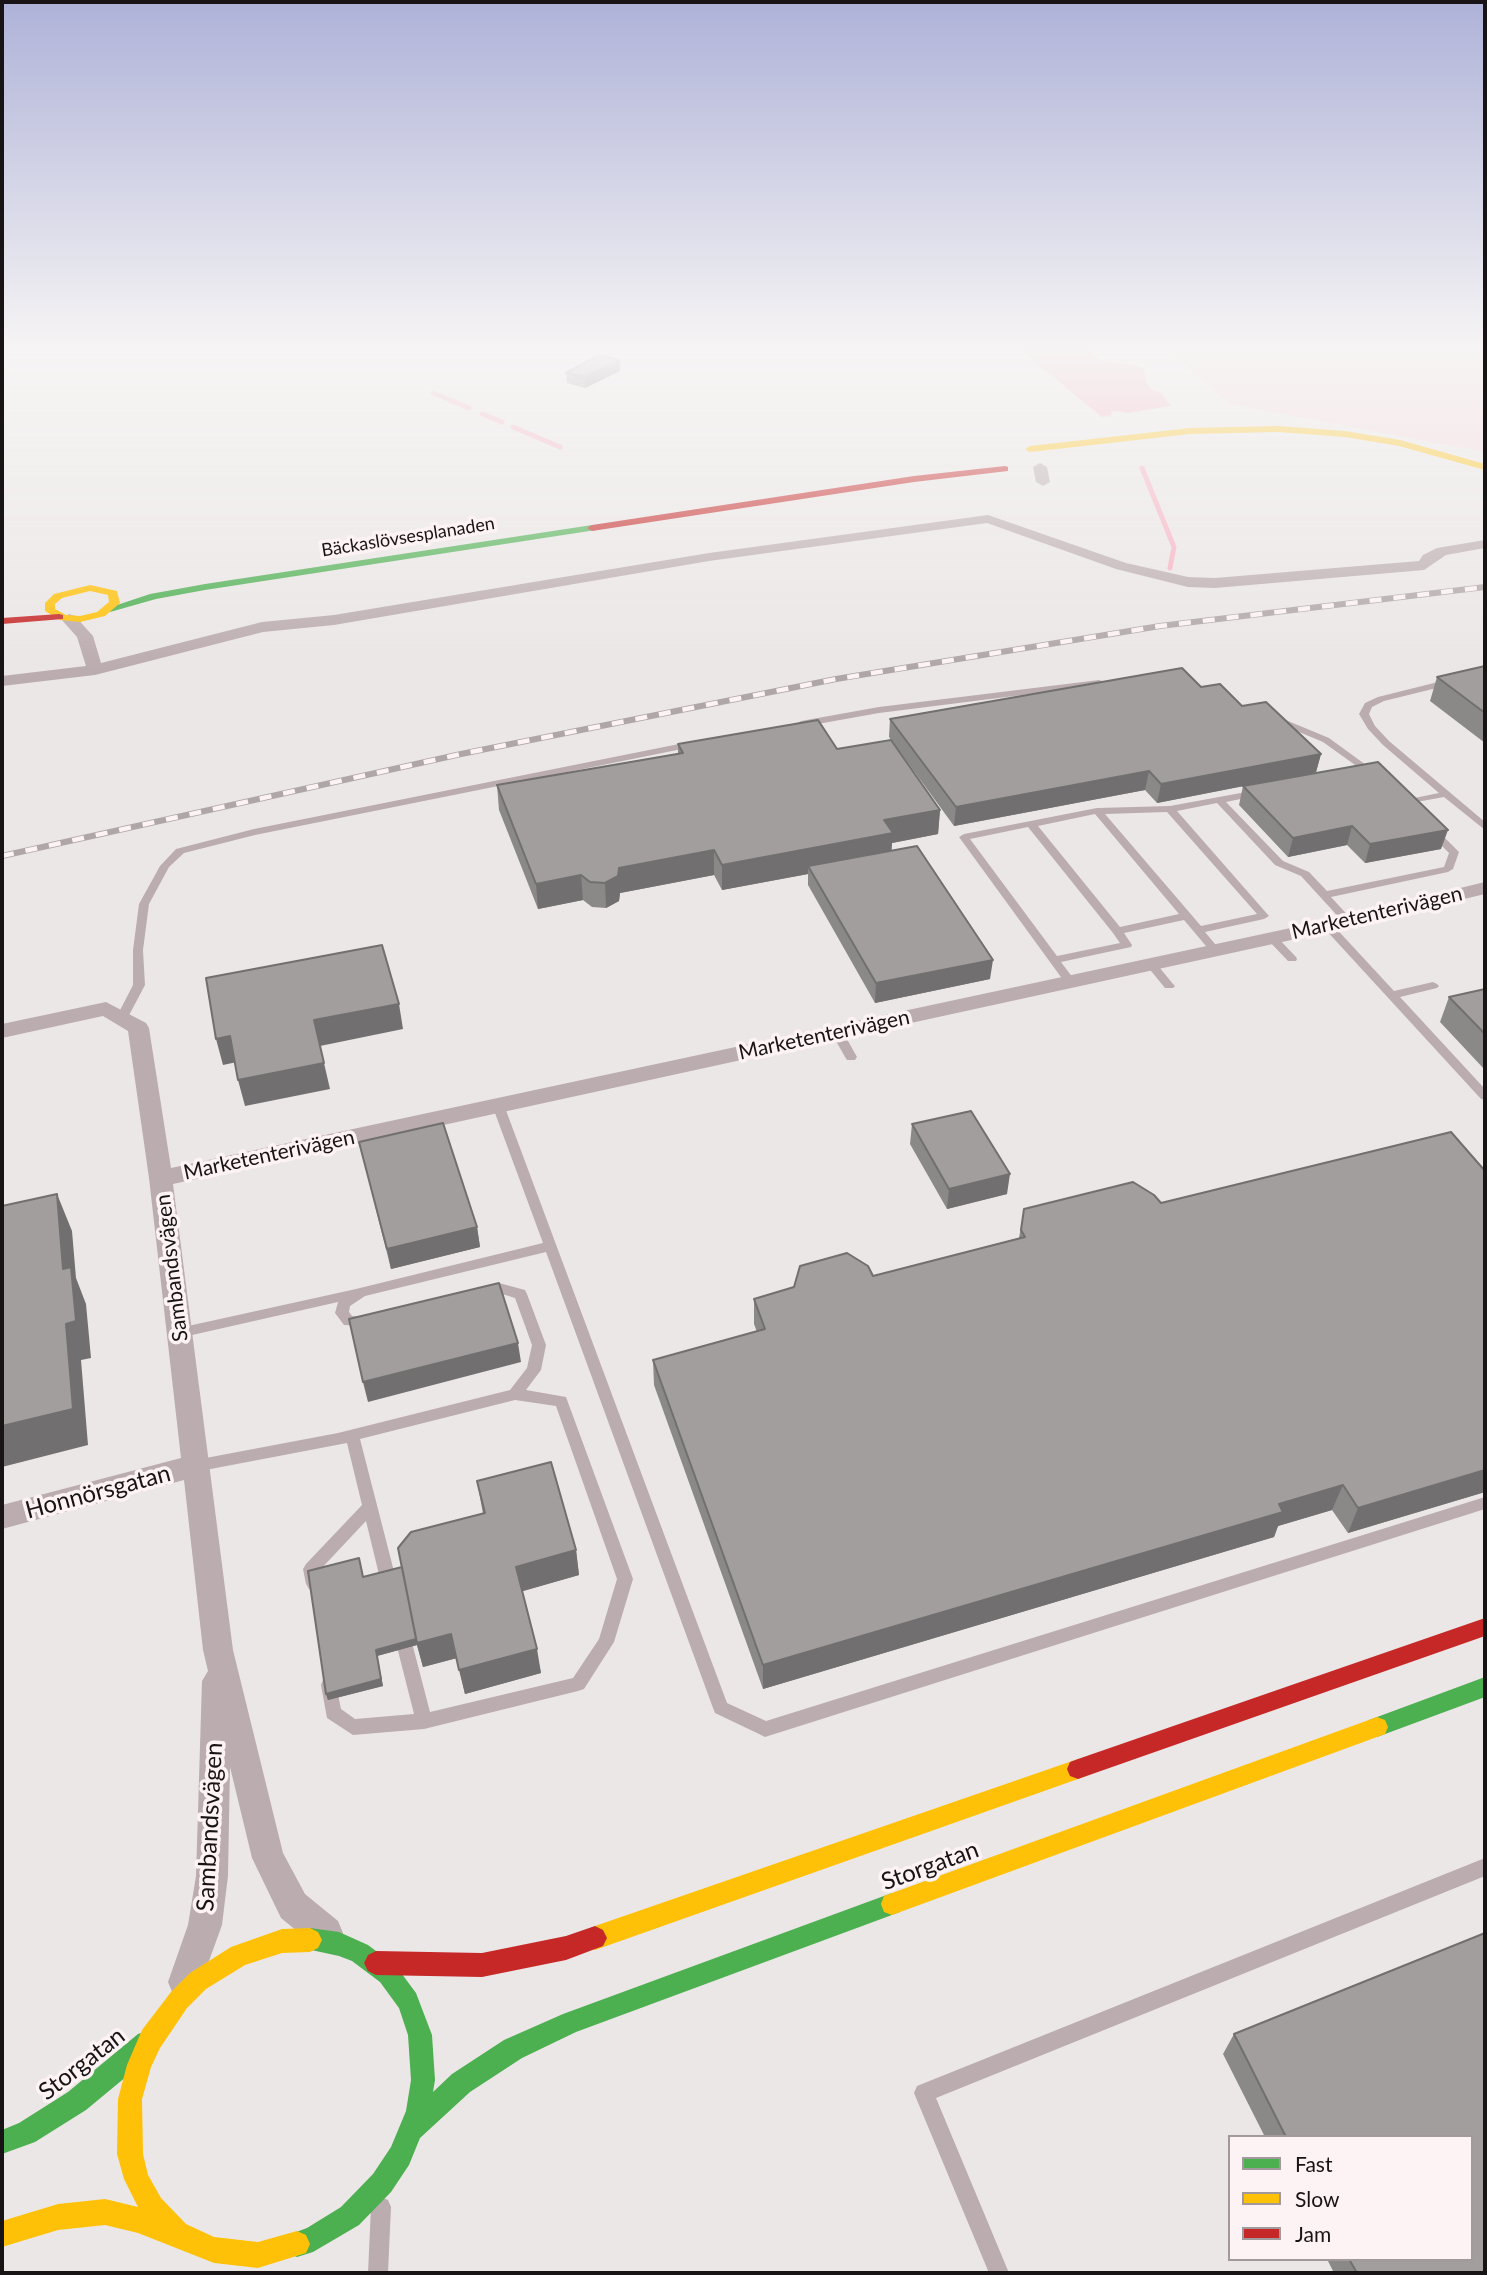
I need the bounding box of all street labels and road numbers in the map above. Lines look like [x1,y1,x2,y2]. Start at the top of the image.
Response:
street label: Bäckaslövsesplanaden [320,513,496,561]
street label: Marketenterivägen [1289,881,1465,945]
street label: Marketenterivägen [736,1005,912,1065]
street label: Marketenterivägen [181,1125,357,1185]
street label: Sambandsvägen [150,1193,194,1343]
street label: Honnörsgatan [22,1459,174,1525]
street label: Sambandsvägen [191,1742,229,1912]
street label: Storgatan [877,1835,983,1897]
street label: Storgatan [33,2021,131,2107]

